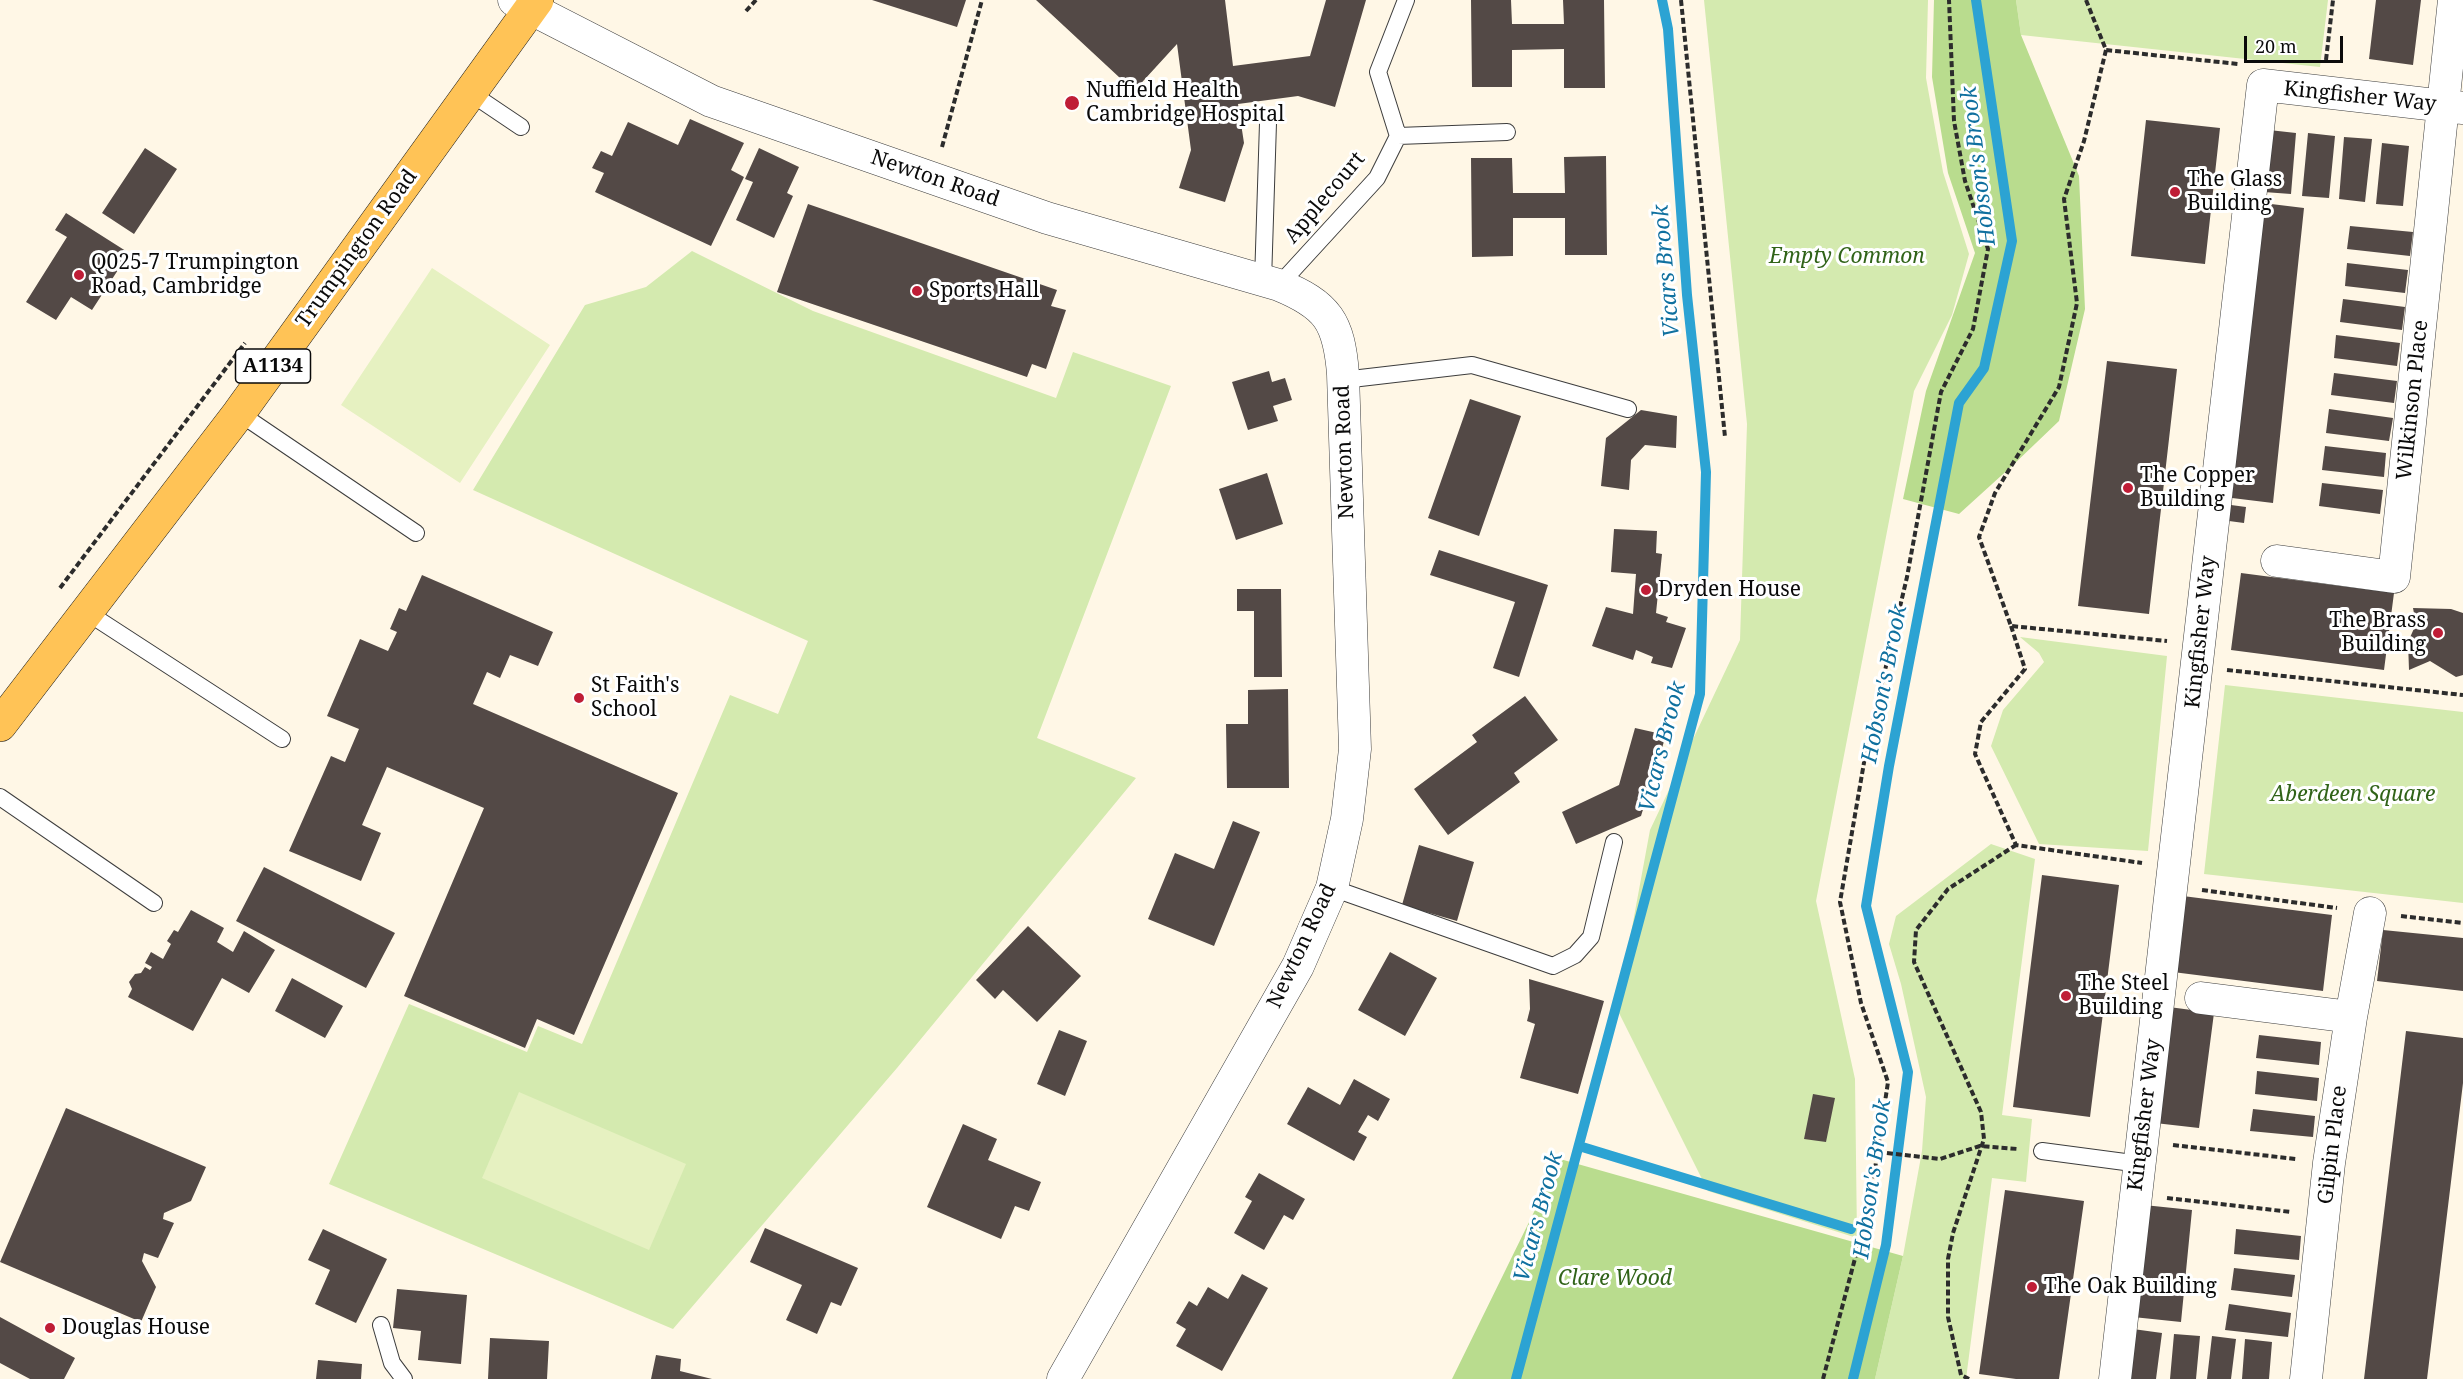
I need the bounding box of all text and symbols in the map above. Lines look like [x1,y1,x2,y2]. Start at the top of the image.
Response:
scale bar [2247,24,2346,62]
text: 20 m [2255,34,2297,58]
street label: Kingfisher Way [2282,76,2438,118]
place label: Nuffield Health Cambridge Hospital [1086,78,1285,128]
water label: Hobson's Brook [1956,85,2002,247]
marker: Nuffield Health Cambridge Hospital [1063,94,1081,112]
street label: Newton Road [867,145,1003,213]
street label: Applecourt [1280,147,1370,249]
street label: Trumpington Road [291,165,423,333]
place label: The Glass Building [2187,167,2282,217]
marker: The Glass Building [2168,185,2182,199]
water label: Vicars Brook [1648,203,1686,339]
park label: Empty Common [1769,244,1925,270]
place label: Q025-7 Trumpington Road, Cambridge [91,250,299,300]
marker: Q025-7 Trumpington Road, Cambridge [72,268,86,282]
place label: Sports Hall [929,278,1039,304]
marker: Sports Hall [910,284,924,298]
street label: Wilkinson Place [2392,319,2434,481]
road number: A1134 [236,349,310,383]
street label: Newton Road [1330,384,1360,520]
place label: The Copper Building [2140,463,2255,513]
marker: The Copper Building [2121,481,2135,495]
street label: Kingfisher Way [2180,554,2222,710]
place label: Dryden House [1658,577,1801,603]
marker: Dryden House [1639,583,1653,597]
water label: Hobson's Brook [1857,603,1913,765]
place label: The Brass Building [2329,608,2426,658]
marker: The Brass Building [2431,626,2445,640]
place label: St Faith's School [591,673,679,723]
water label: Vicars Brook [1634,679,1692,815]
marker: St Faith's School [572,691,586,705]
park label: Aberdeen Square [2271,782,2435,808]
street label: Newton Road [1262,880,1342,1012]
place label: The Steel Building [2078,971,2169,1021]
marker: The Steel Building [2059,989,2073,1003]
street label: Kingfisher Way [2123,1037,2167,1193]
street label: Gilpin Place [2313,1084,2353,1206]
water label: Hobson's Brook [1849,1098,1897,1260]
water label: Vicars Brook [1509,1149,1569,1285]
park label: Clare Wood [1558,1266,1672,1292]
place label: The Oak Building [2044,1274,2217,1300]
marker: The Oak Building [2025,1280,2039,1294]
place label: Douglas House [62,1315,210,1341]
marker: Douglas House [43,1321,57,1335]

